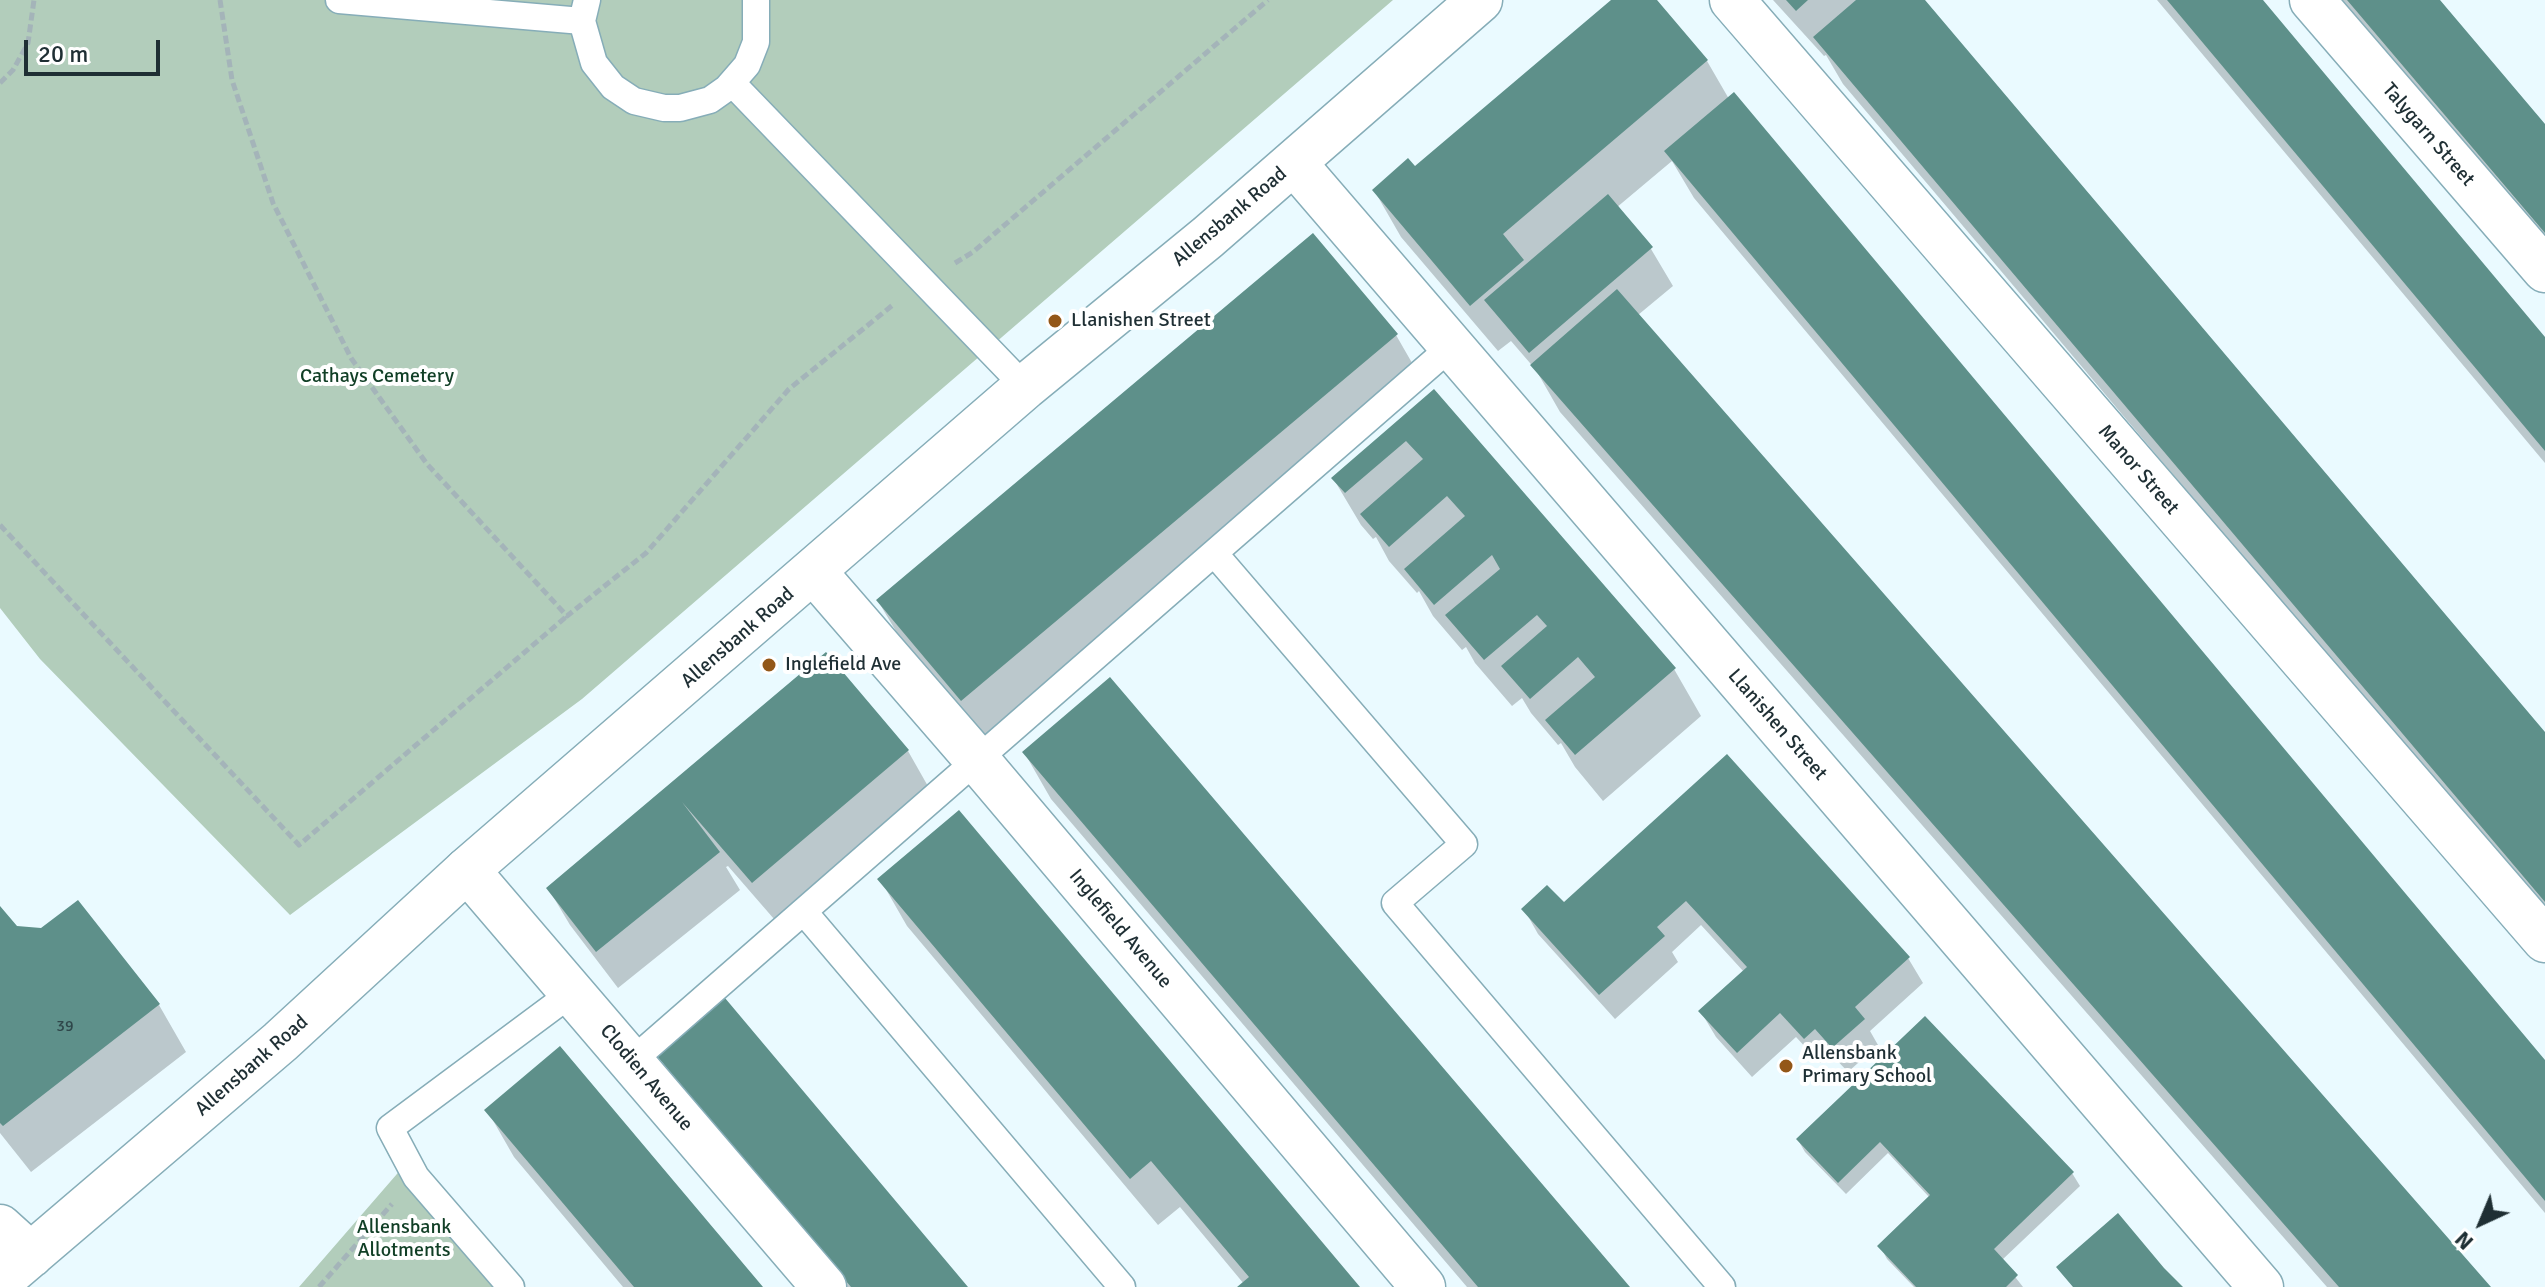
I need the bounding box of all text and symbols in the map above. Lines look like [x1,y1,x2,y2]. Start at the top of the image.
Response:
scale bar [28,24,164,74]
text: 20 m [38,39,88,69]
street label: Talygarn Street [2377,79,2479,191]
street label: Allensbank Road [1168,162,1292,272]
place label: Llanishen Street [1071,309,1211,333]
marker: Llanishen Street [1046,312,1064,330]
park label: Cathays Cemetery [300,365,454,389]
street label: Manor Street [2092,420,2184,520]
street label: Allensbank Road [677,582,799,694]
place label: Inglefield Ave [785,653,901,677]
marker: Inglefield Ave [760,656,778,674]
street label: Llanishen Street [1722,664,1832,786]
street label: Inglefield Avenue [1063,865,1177,993]
street label: Allensbank Road [191,1010,313,1122]
house number: 39 [56,1017,74,1037]
street label: Clodien Avenue [594,1020,698,1136]
place label: Allensbank Primary School [1802,1042,1932,1089]
marker: Allensbank Primary School [1777,1057,1795,1075]
north arrow [2441,1183,2521,1263]
park label: Allensbank Allotments [357,1216,451,1263]
text: N [2449,1226,2479,1256]

